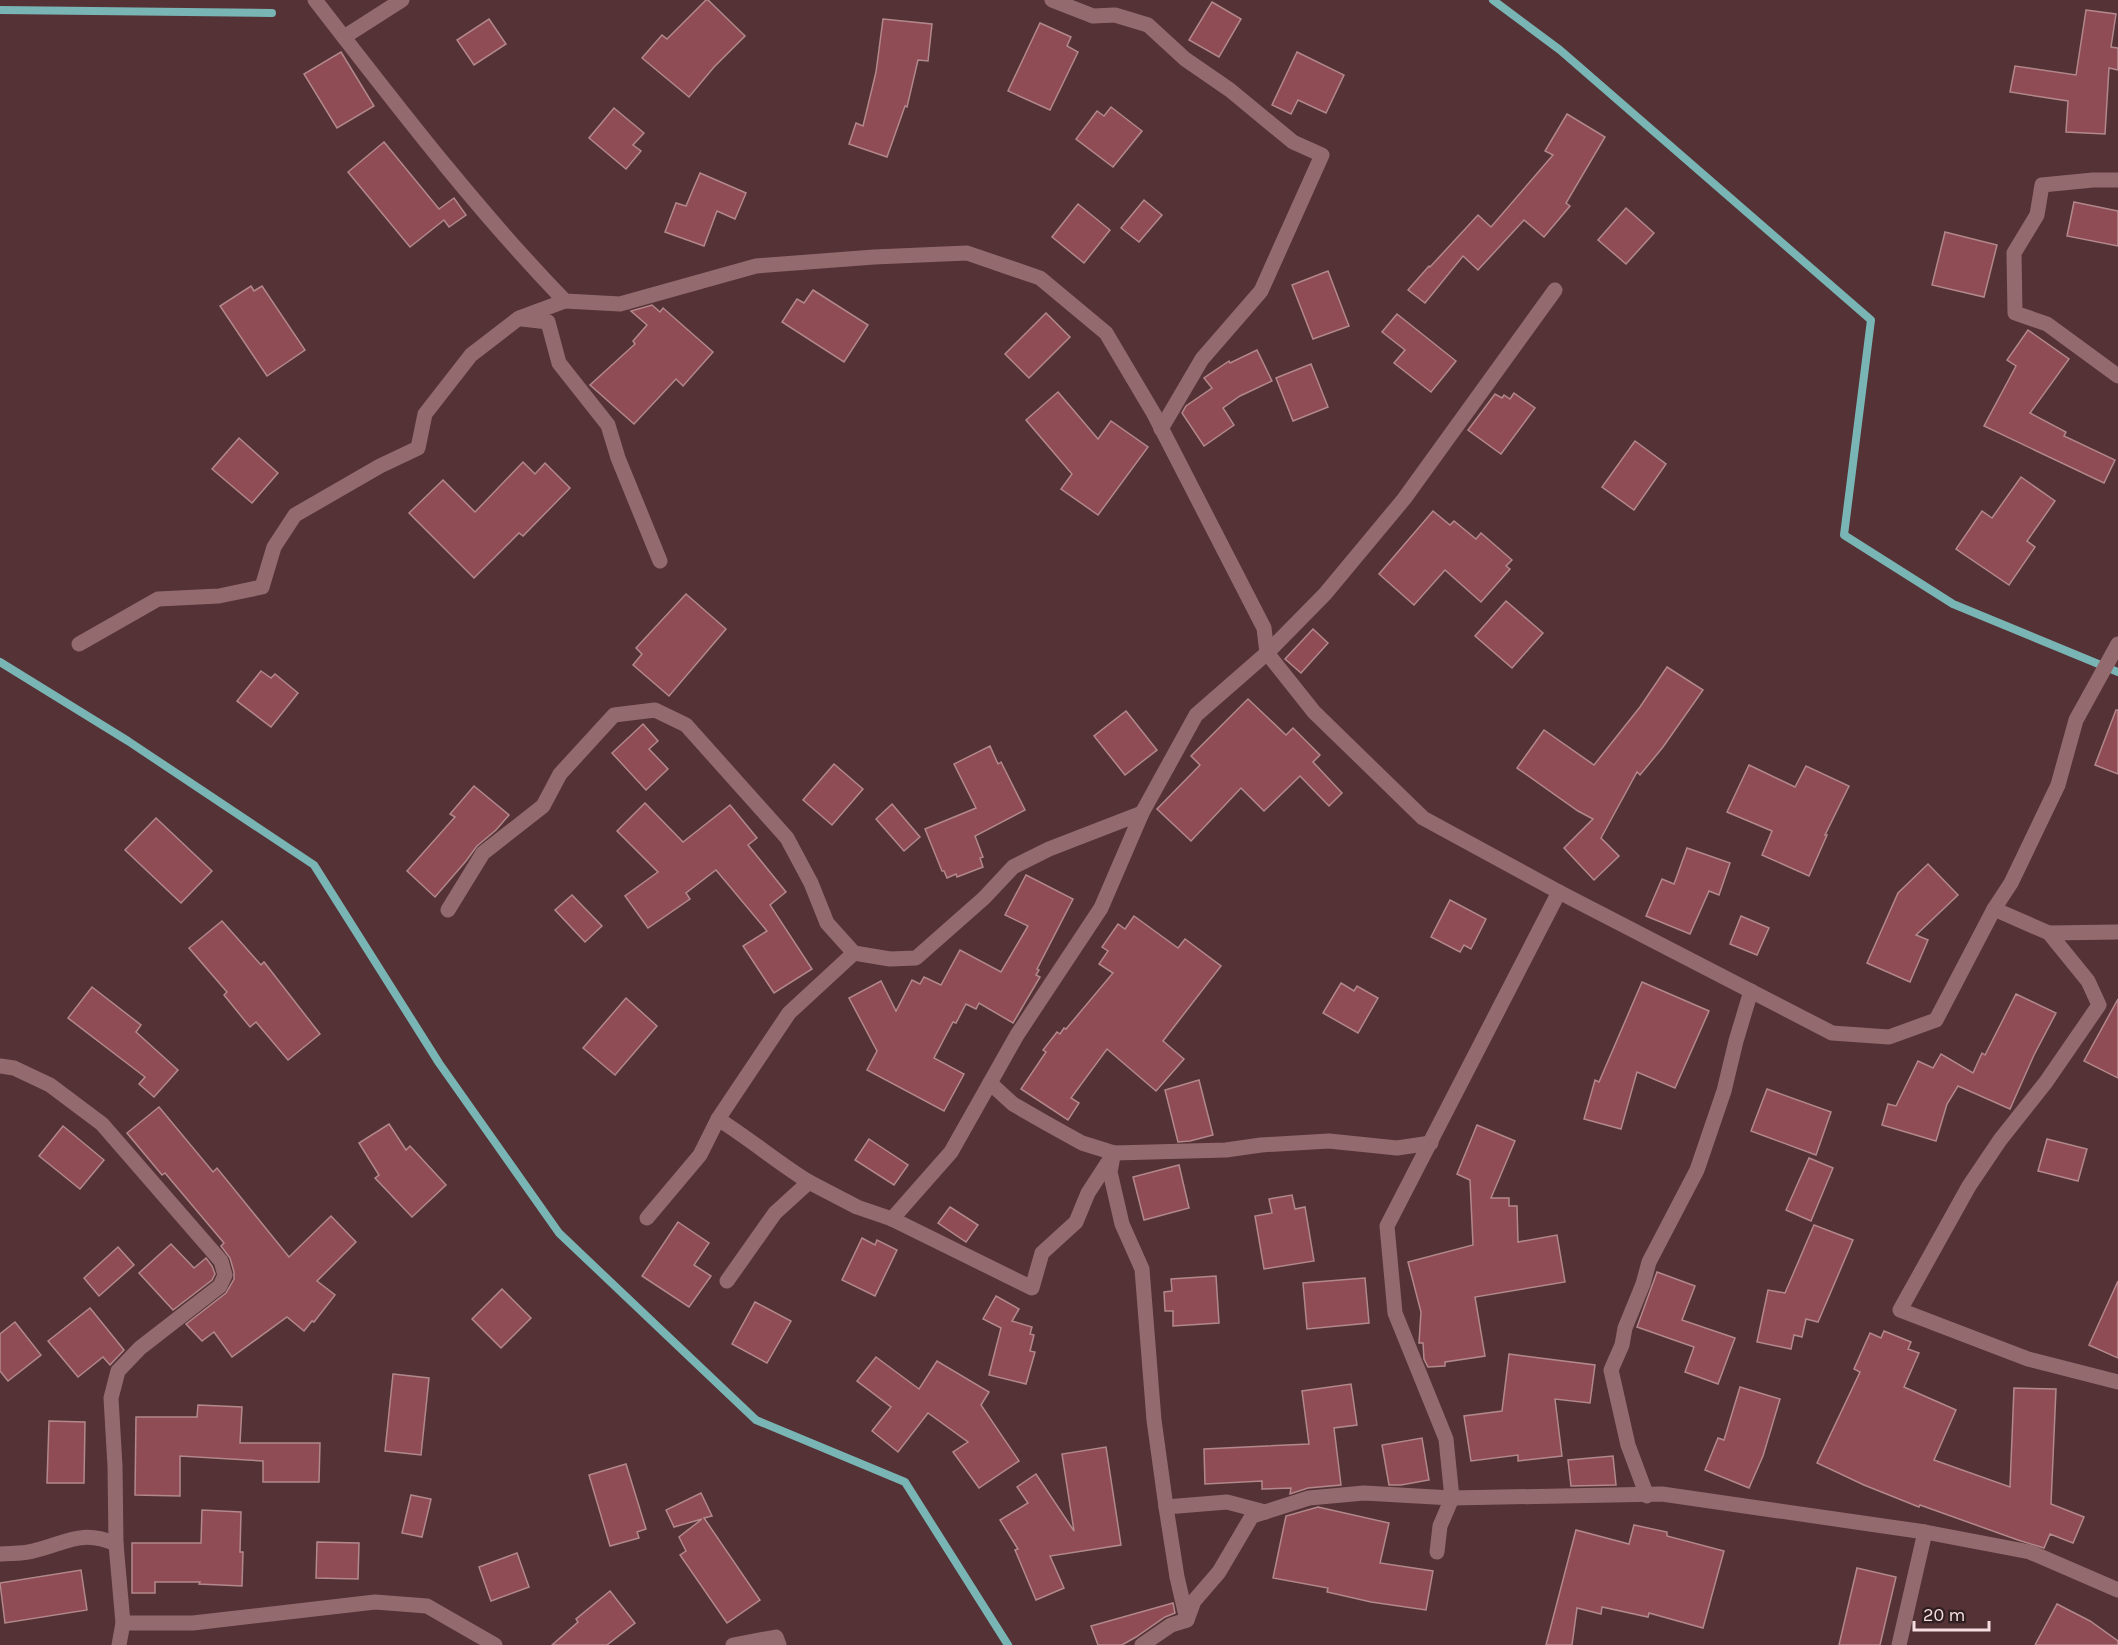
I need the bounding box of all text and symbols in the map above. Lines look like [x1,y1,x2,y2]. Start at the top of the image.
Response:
scale bar [1914,1594,1989,1632]
text: 20 m [1923,1604,1965,1626]

